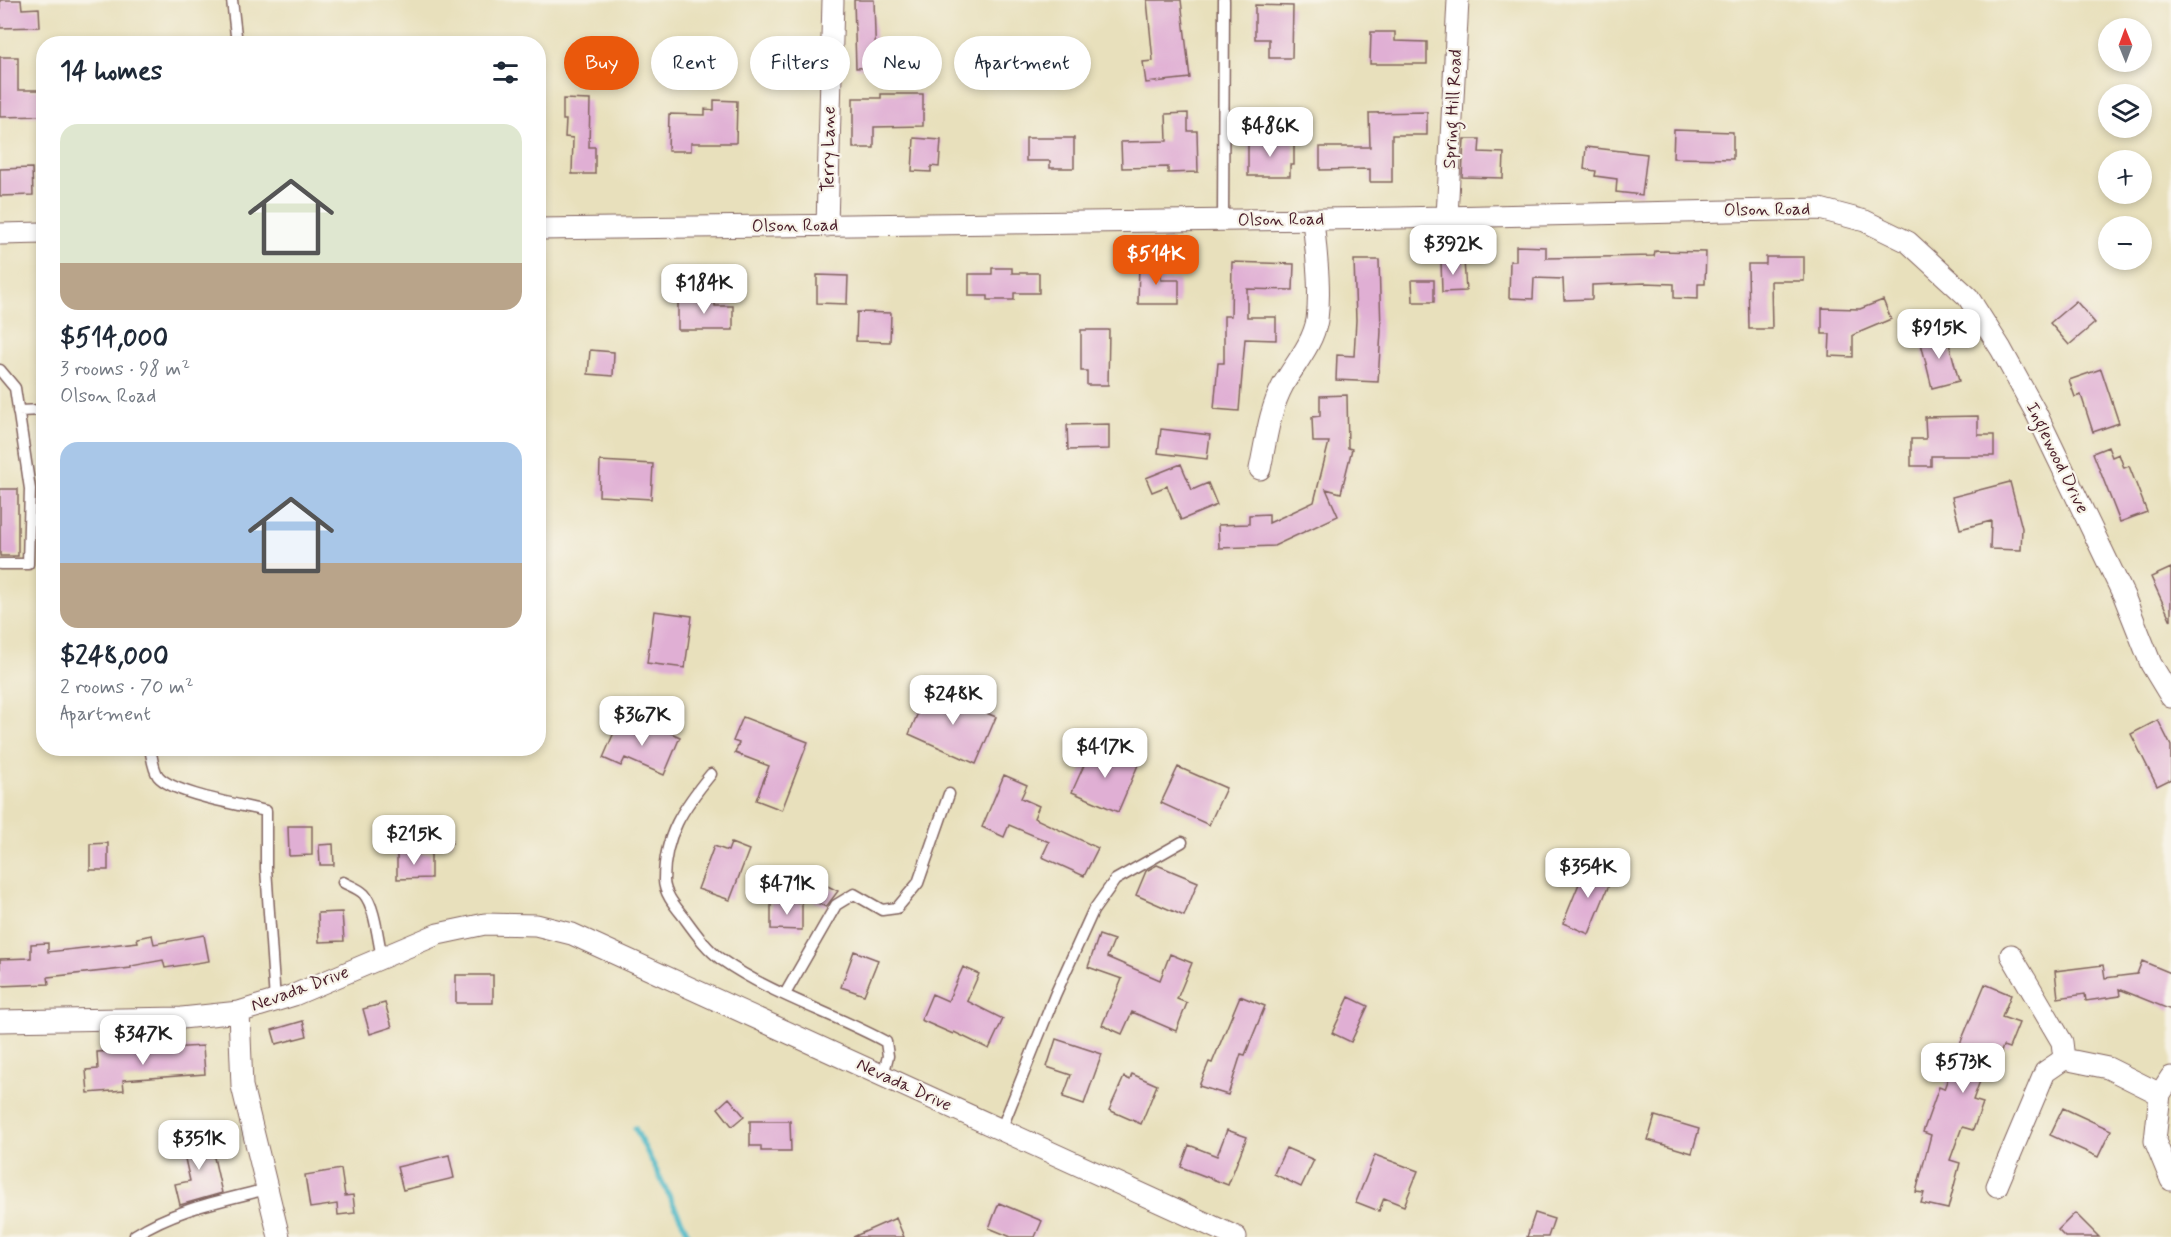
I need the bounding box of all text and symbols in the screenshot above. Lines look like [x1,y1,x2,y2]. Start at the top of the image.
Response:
north arrow [2098,18,2152,72]
map controls [2098,18,2152,270]
chip: Buy [564,36,639,90]
chip: Rent [651,36,738,90]
chip: Filters [750,36,850,90]
chip: New [862,36,942,90]
chip: Apartment [954,36,1091,90]
street label: Spring Hill Road [1438,49,1470,169]
text: 14 homes [60,55,162,89]
icon: filters [489,56,522,89]
button: layers [2098,84,2152,138]
street label: Terry Lane [816,106,842,192]
pin: $486K [1228,107,1312,158]
text: $486K [1241,113,1299,140]
button: + [2098,150,2152,204]
icon: home [237,163,345,271]
street label: Olson Road [1723,197,1811,223]
street label: Olson Road [1237,207,1325,233]
street label: Olson Road [751,213,839,239]
button: − [2098,216,2152,270]
pin: $392K [1411,225,1495,276]
text: $392K [1424,231,1482,258]
pin: $514K [1114,235,1198,286]
text: $514K [1127,241,1185,268]
pin: $184K [662,264,746,315]
text: $184K [675,270,733,297]
pin: $915K [1897,309,1981,360]
text: $915K [1911,315,1967,342]
text: $514,000 [60,322,168,356]
text: 3 rooms · 98 m² [60,356,190,383]
text: Olson Road [60,383,156,410]
street label: Inglewood Drive [2018,398,2094,518]
icon: home [237,481,345,589]
text: $248,000 [60,640,169,674]
text: 2 rooms · 70 m² [60,674,194,701]
pin: $248K [911,675,995,726]
text: $248K [924,681,982,708]
pin: $367K [600,696,684,747]
text: Apartment [60,701,151,728]
text: $367K [613,702,671,729]
pin: $417K [1063,728,1147,779]
text: $417K [1076,734,1134,761]
pin: $215K [372,815,456,866]
text: $215K [386,821,442,848]
pin: $354K [1546,848,1630,899]
text: $354K [1559,854,1617,881]
pin: $471K [745,865,829,916]
text: $471K [759,871,815,898]
street label: Nevada Drive [248,960,352,1018]
pin: $347K [101,1015,185,1066]
text: $347K [114,1021,172,1048]
pin: $573K [1921,1043,2005,1094]
text: $573K [1935,1049,1991,1076]
street label: Nevada Drive [852,1052,956,1118]
pin: $351K [157,1120,241,1171]
text: $351K [172,1126,226,1153]

